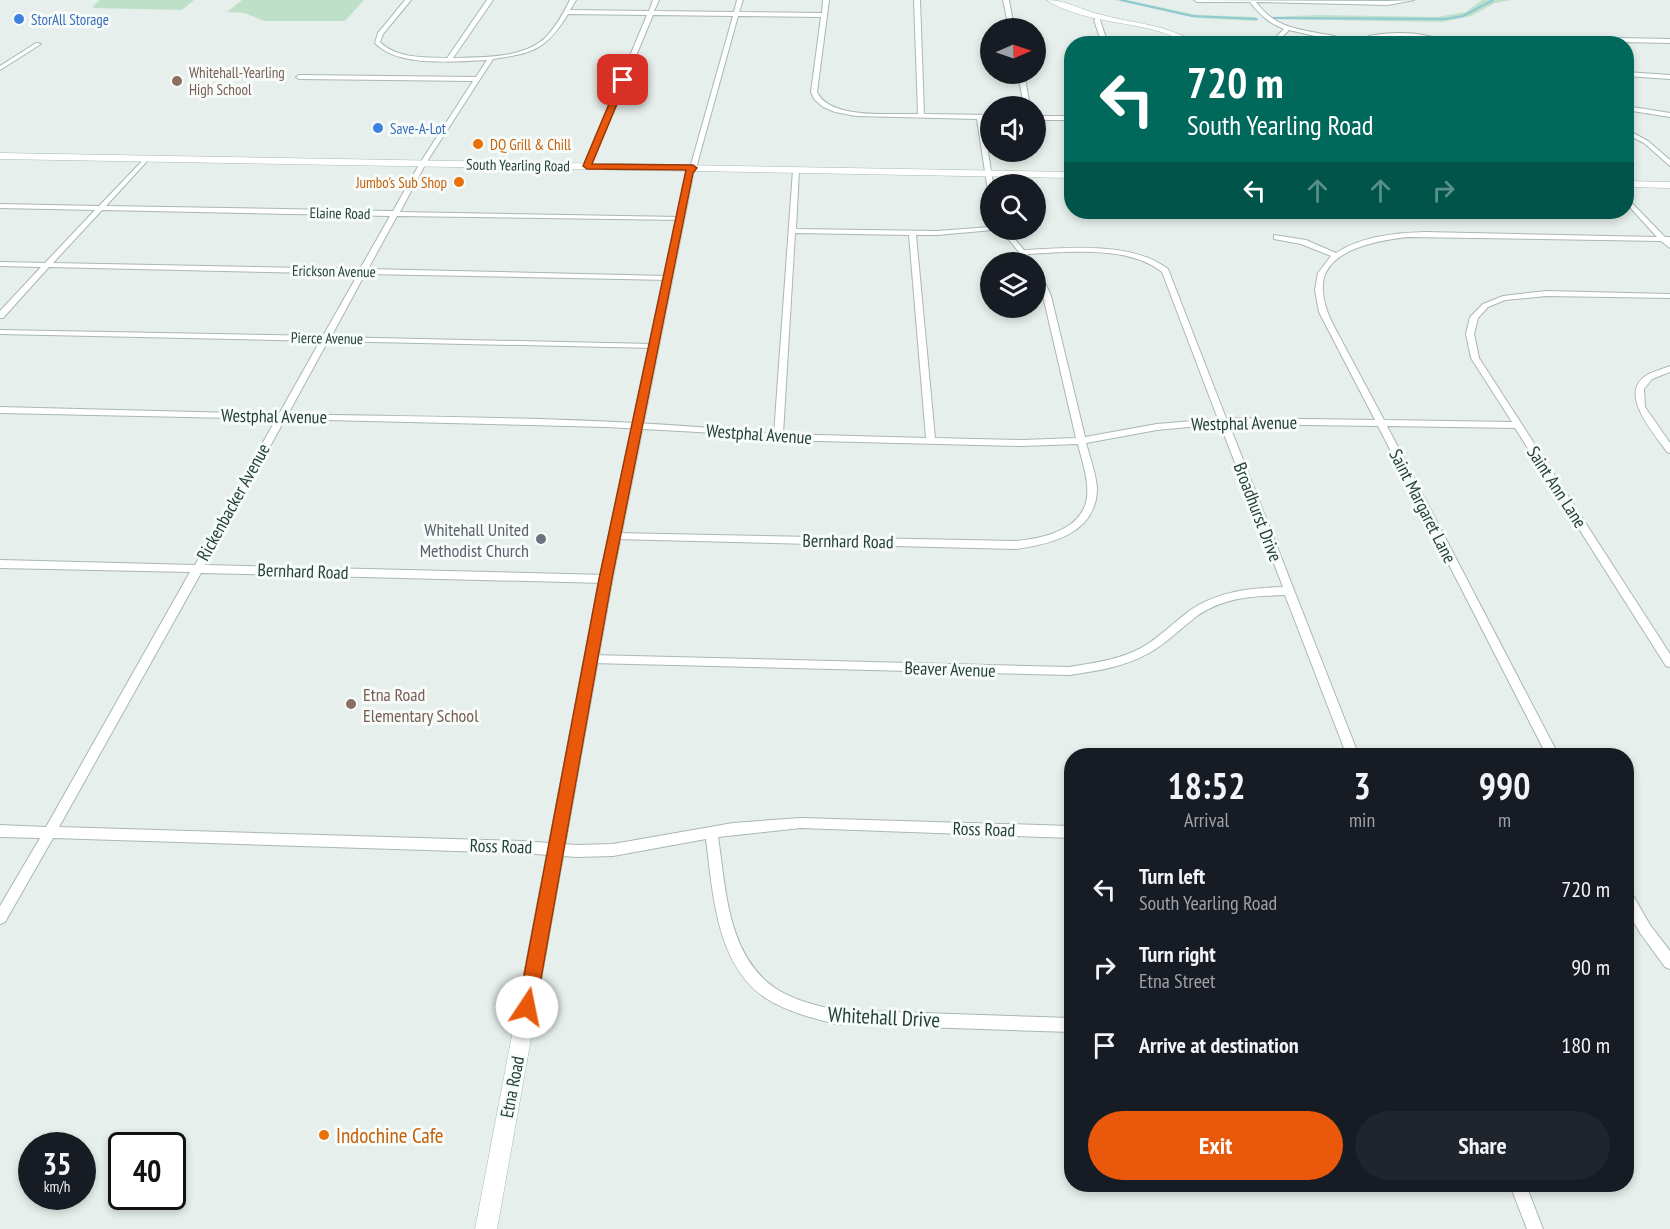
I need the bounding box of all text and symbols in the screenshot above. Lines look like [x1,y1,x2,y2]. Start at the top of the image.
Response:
place label: StorAll Storage [31,10,109,29]
marker: StorAll Storage [12,12,26,26]
north arrow [980,18,1046,84]
map controls [980,18,1046,318]
pin [597,54,648,105]
text: 720 m [1187,55,1284,110]
icon: left [1088,60,1166,138]
place label: Whitehall-Yearling High School [189,63,285,99]
icon: arrive [606,63,639,96]
marker: Whitehall-Yearling High School [170,74,184,88]
button: sound [980,96,1046,162]
text: South Yearling Road [1187,108,1373,142]
place label: Save-A-Lot [390,119,446,138]
marker: Save-A-Lot [371,121,385,135]
place label: DQ Grill & Chill [490,135,571,154]
marker: DQ Grill & Chill [471,137,485,151]
street label: South Yearling Road [466,155,570,175]
place label: Jumbo's Sub Shop [355,173,447,192]
button: search [980,174,1046,240]
icon: left [1238,174,1271,207]
icon: ahead [1301,174,1334,207]
icon: ahead [1364,174,1397,207]
icon: right [1427,174,1460,207]
marker: Jumbo's Sub Shop [452,175,466,189]
street label: Elaine Road [309,203,371,223]
button: layers [980,252,1046,318]
street label: Erickson Avenue [292,261,376,281]
street label: Pierce Avenue [291,328,363,348]
street label: Westphal Avenue [221,404,327,428]
street label: Westphal Avenue [1191,411,1297,435]
street label: Westphal Avenue [705,419,813,449]
street label: Rickenbacker Avenue [191,439,275,565]
street label: Saint Ann Lane [1522,442,1592,532]
street label: Saint Margaret Lane [1384,445,1462,567]
street label: Broadhurst Drive [1229,459,1287,565]
place label: Whitehall United Methodist Church [420,518,529,562]
street label: Bernhard Road [802,529,894,553]
marker: Whitehall United Methodist Church [534,532,548,546]
street label: Bernhard Road [257,558,349,584]
street label: Beaver Avenue [904,656,996,682]
place label: Etna Road Elementary School [363,683,479,727]
marker: Etna Road Elementary School [344,697,358,711]
text: 18:52 [1168,762,1245,809]
text: 3 [1353,762,1371,809]
text: 990 [1479,762,1530,809]
text: Arrival [1184,807,1229,833]
text: min [1349,807,1375,833]
text: m [1498,807,1511,833]
street label: Ross Road [952,816,1016,842]
street label: Ross Road [469,833,533,859]
text: Turn left [1139,862,1205,890]
icon: left [1088,873,1121,906]
text: 720 m [1561,875,1610,903]
text: South Yearling Road [1139,890,1277,916]
text: Turn right [1139,940,1216,968]
icon: right [1088,951,1121,984]
text: 90 m [1571,953,1610,981]
text: Etna Street [1139,968,1216,994]
position arrow [495,975,559,1039]
street label: Whitehall Drive [827,1001,941,1033]
icon: arrive [1088,1029,1121,1062]
text: Arrive at destination [1139,1031,1299,1059]
text: 180 m [1561,1031,1610,1059]
street label: Etna Road [495,1054,529,1120]
button: Exit [1088,1111,1343,1180]
button: Share [1355,1111,1610,1180]
place label: Indochine Cafe [336,1122,444,1149]
marker: Indochine Cafe [317,1128,331,1142]
speed limit sign: 40 [108,1132,186,1210]
text: 35 [43,1144,71,1183]
text: km/h [44,1177,70,1196]

